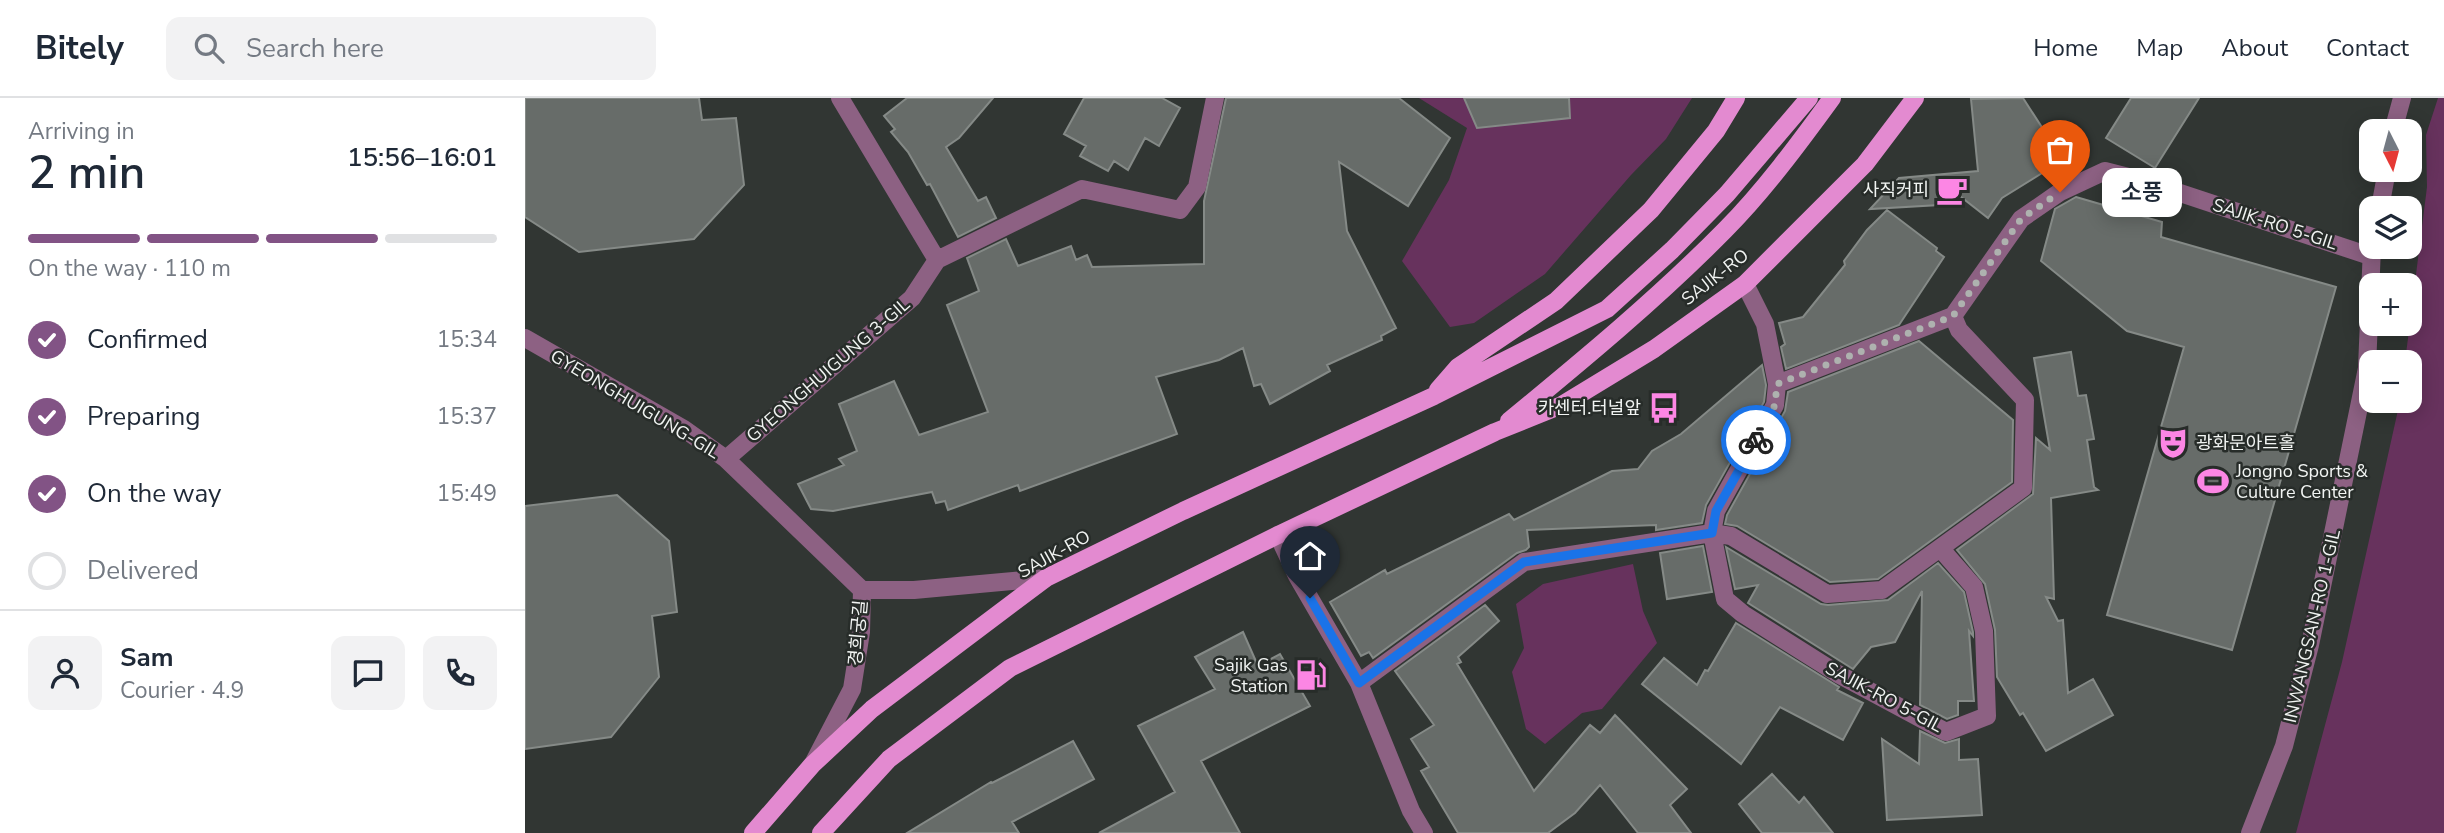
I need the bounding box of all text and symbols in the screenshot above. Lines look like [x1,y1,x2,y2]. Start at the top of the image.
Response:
search box [166,17,656,80]
text: Bitely [35,26,124,71]
icon: search [190,29,228,67]
text: Search here [246,31,384,66]
text: Home [2033,32,2098,64]
text: Map [2136,32,2183,64]
text: About [2221,32,2288,64]
text: Contact [2326,32,2409,64]
text: Arriving in [28,116,135,147]
north arrow [2359,119,2422,182]
map controls [2359,119,2422,413]
pin [2030,120,2090,192]
icon: bag [2041,131,2079,169]
text: 15:56–16:01 [347,140,497,175]
text: 2 min [28,141,145,204]
callout: 소풍 [2102,168,2183,217]
cafe icon: 사직커피 [1935,173,1969,207]
text: 소풍 [2121,177,2163,208]
place label: 사직커피 [1863,178,1929,202]
street label: SAJIK-RO 5-GIL [2210,193,2341,255]
button: layers [2359,196,2422,259]
street label: SAJIK-RO [1676,243,1754,311]
text: On the way · 110 m [28,253,231,284]
button: + [2359,273,2422,336]
street label: GYEONGHUIGUNG 3-GIL [741,292,915,448]
icon: check [28,321,66,359]
text: Confirmed [87,322,208,357]
text: 15:34 [437,324,497,355]
street label: GYEONGHUIGUNG-GIL [546,344,724,464]
button: − [2359,350,2422,413]
bus stop icon: 카센터.터널앞 [1647,391,1681,425]
place label: 카센터.터널앞 [1538,396,1641,420]
icon: check [28,398,66,436]
text: Preparing [87,399,200,434]
text: 15:37 [437,401,497,432]
courier [1721,405,1791,475]
icon: bike [1737,421,1775,459]
theatre icon: 광화문아트홀 [2156,426,2190,460]
place label: 광화문아트홀 [2196,431,2295,455]
place label: Jongno Sports & Culture Center [2235,459,2369,504]
sports icon: Jongno Sports & Culture Center [2196,464,2230,498]
icon: check [28,475,66,513]
text: On the way [87,476,221,511]
text: 15:49 [437,478,497,509]
street label: SAJIK-RO [1014,524,1094,584]
pin [1280,526,1340,598]
street label: INWANGSAN-RO 1-GIL [2278,527,2346,725]
icon: home [1291,537,1329,575]
text: Delivered [87,553,199,588]
street label: 경희궁길 [843,599,873,667]
button: person [28,636,102,710]
button: chat [331,636,405,710]
button: phone [423,636,497,710]
text: Sam [120,640,173,675]
place label: Sajik Gas Station [1214,653,1288,698]
street label: SAJIK-RO 5-GIL [1821,656,1947,738]
fuel station icon: Sajik Gas Station [1294,658,1328,692]
text: Courier · 4.9 [120,675,244,706]

